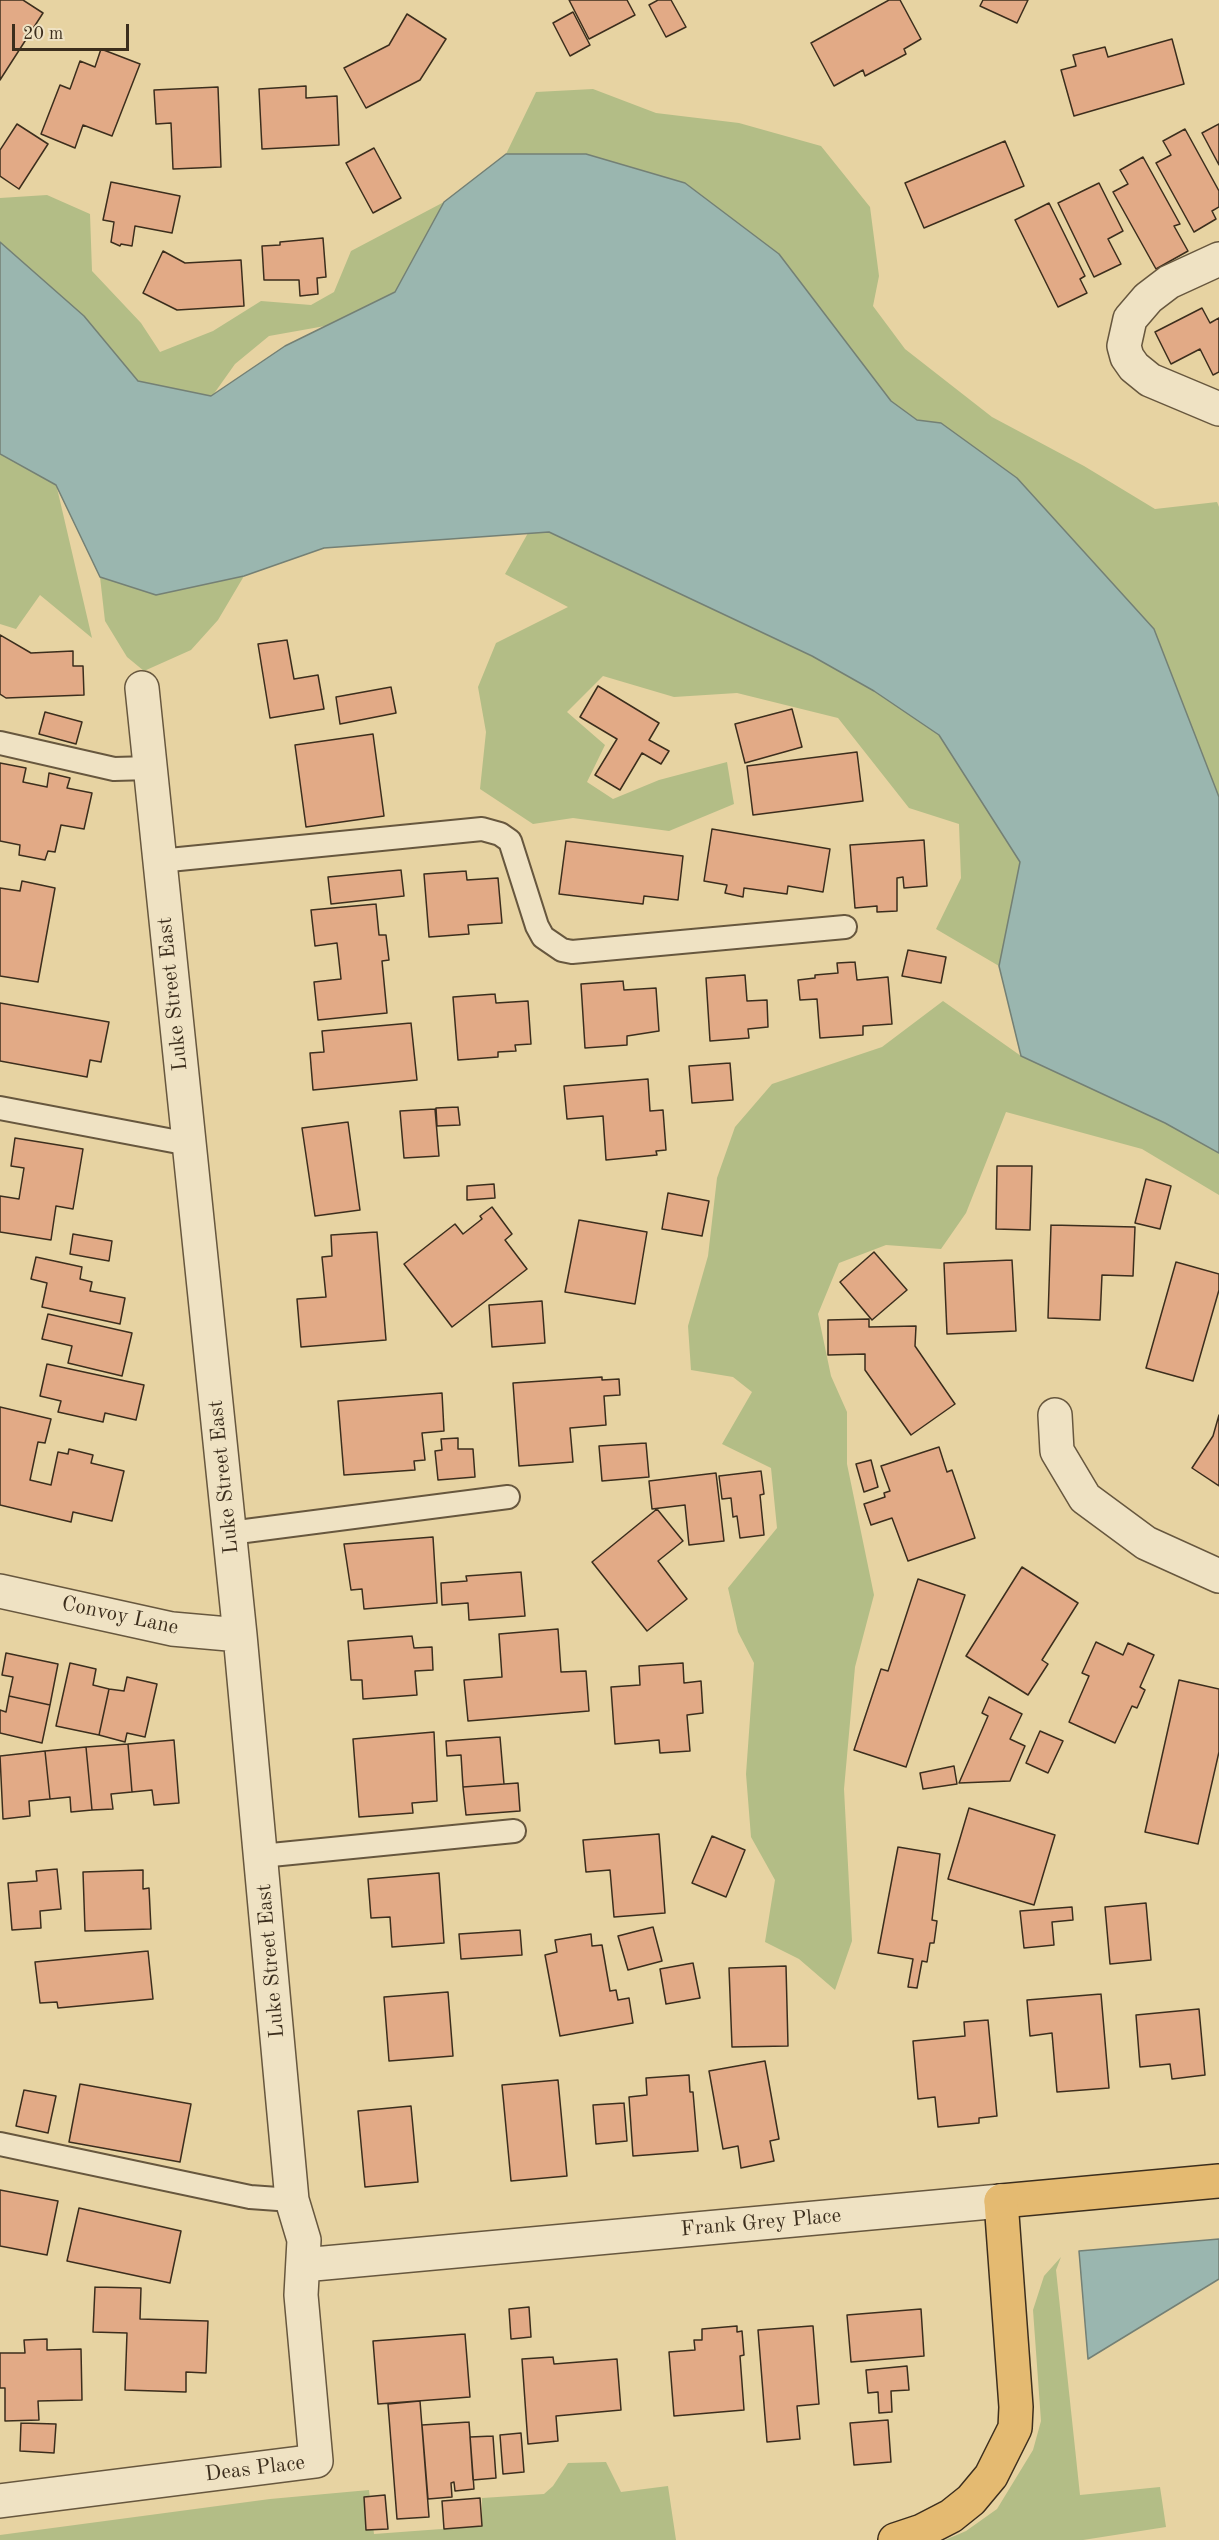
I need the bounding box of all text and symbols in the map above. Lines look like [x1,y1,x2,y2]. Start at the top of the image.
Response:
scale bar [15,12,132,50]
text: 20 m [23,25,63,43]
street label: Luke Street East [152,916,194,1072]
street label: Luke Street East [203,1399,245,1555]
street label: Convoy Lane [59,1591,181,1641]
street label: Luke Street East [252,1883,290,2039]
street label: Frank Grey Place [680,2203,842,2243]
street label: Deas Place [204,2450,306,2488]

